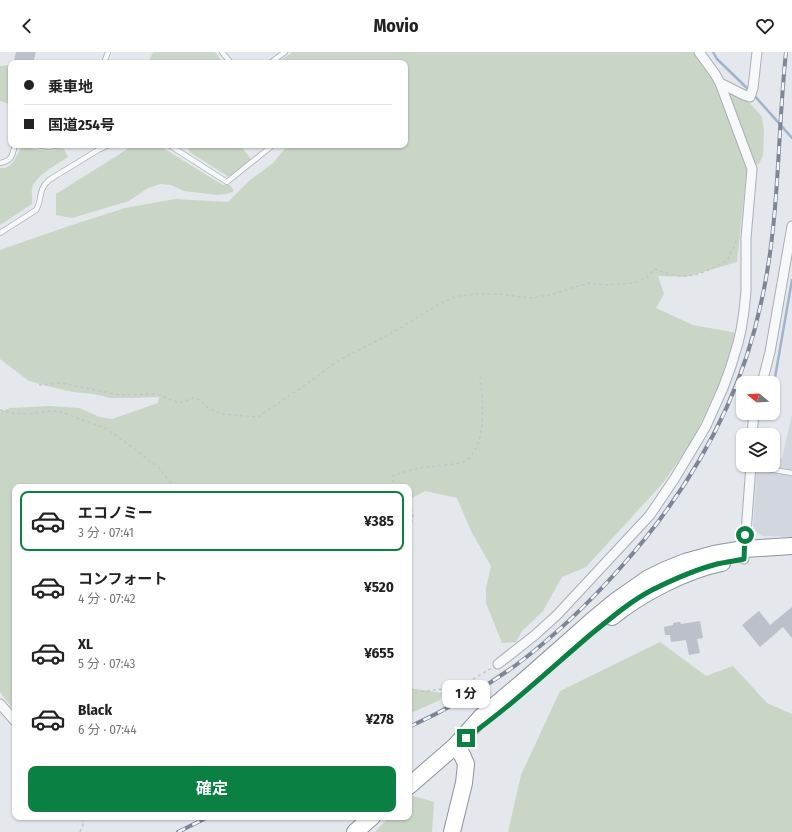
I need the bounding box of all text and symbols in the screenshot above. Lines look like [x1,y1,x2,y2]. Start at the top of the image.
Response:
icon: back [16,15,38,37]
text: Movio [373,15,419,37]
icon: heart [754,15,776,37]
text: 乗車地 [48,78,93,96]
text: 国道254号 [48,116,115,134]
north arrow [736,376,780,420]
map controls [736,376,780,472]
button: layers [736,428,780,472]
icon: car [30,503,66,539]
text: エコノミー [78,504,153,522]
text: ¥385 [364,512,394,530]
text: 3 分 · 07:41 [78,525,134,540]
route start [736,526,754,544]
icon: car [30,569,66,605]
text: コンフォート [78,570,168,588]
text: ¥520 [364,578,394,596]
text: 4 分 · 07:42 [78,591,136,606]
icon: car [30,635,66,671]
text: XL [78,635,93,653]
text: ¥655 [364,644,394,662]
text: 5 分 · 07:43 [78,656,135,671]
callout: 1 分 [442,680,490,708]
text: 1 分 [455,686,477,701]
icon: car [30,701,66,737]
text: Black [78,701,112,719]
text: ¥278 [366,710,394,728]
text: 6 分 · 07:44 [78,722,136,737]
route end [457,729,475,747]
button: 確定 [28,766,396,812]

